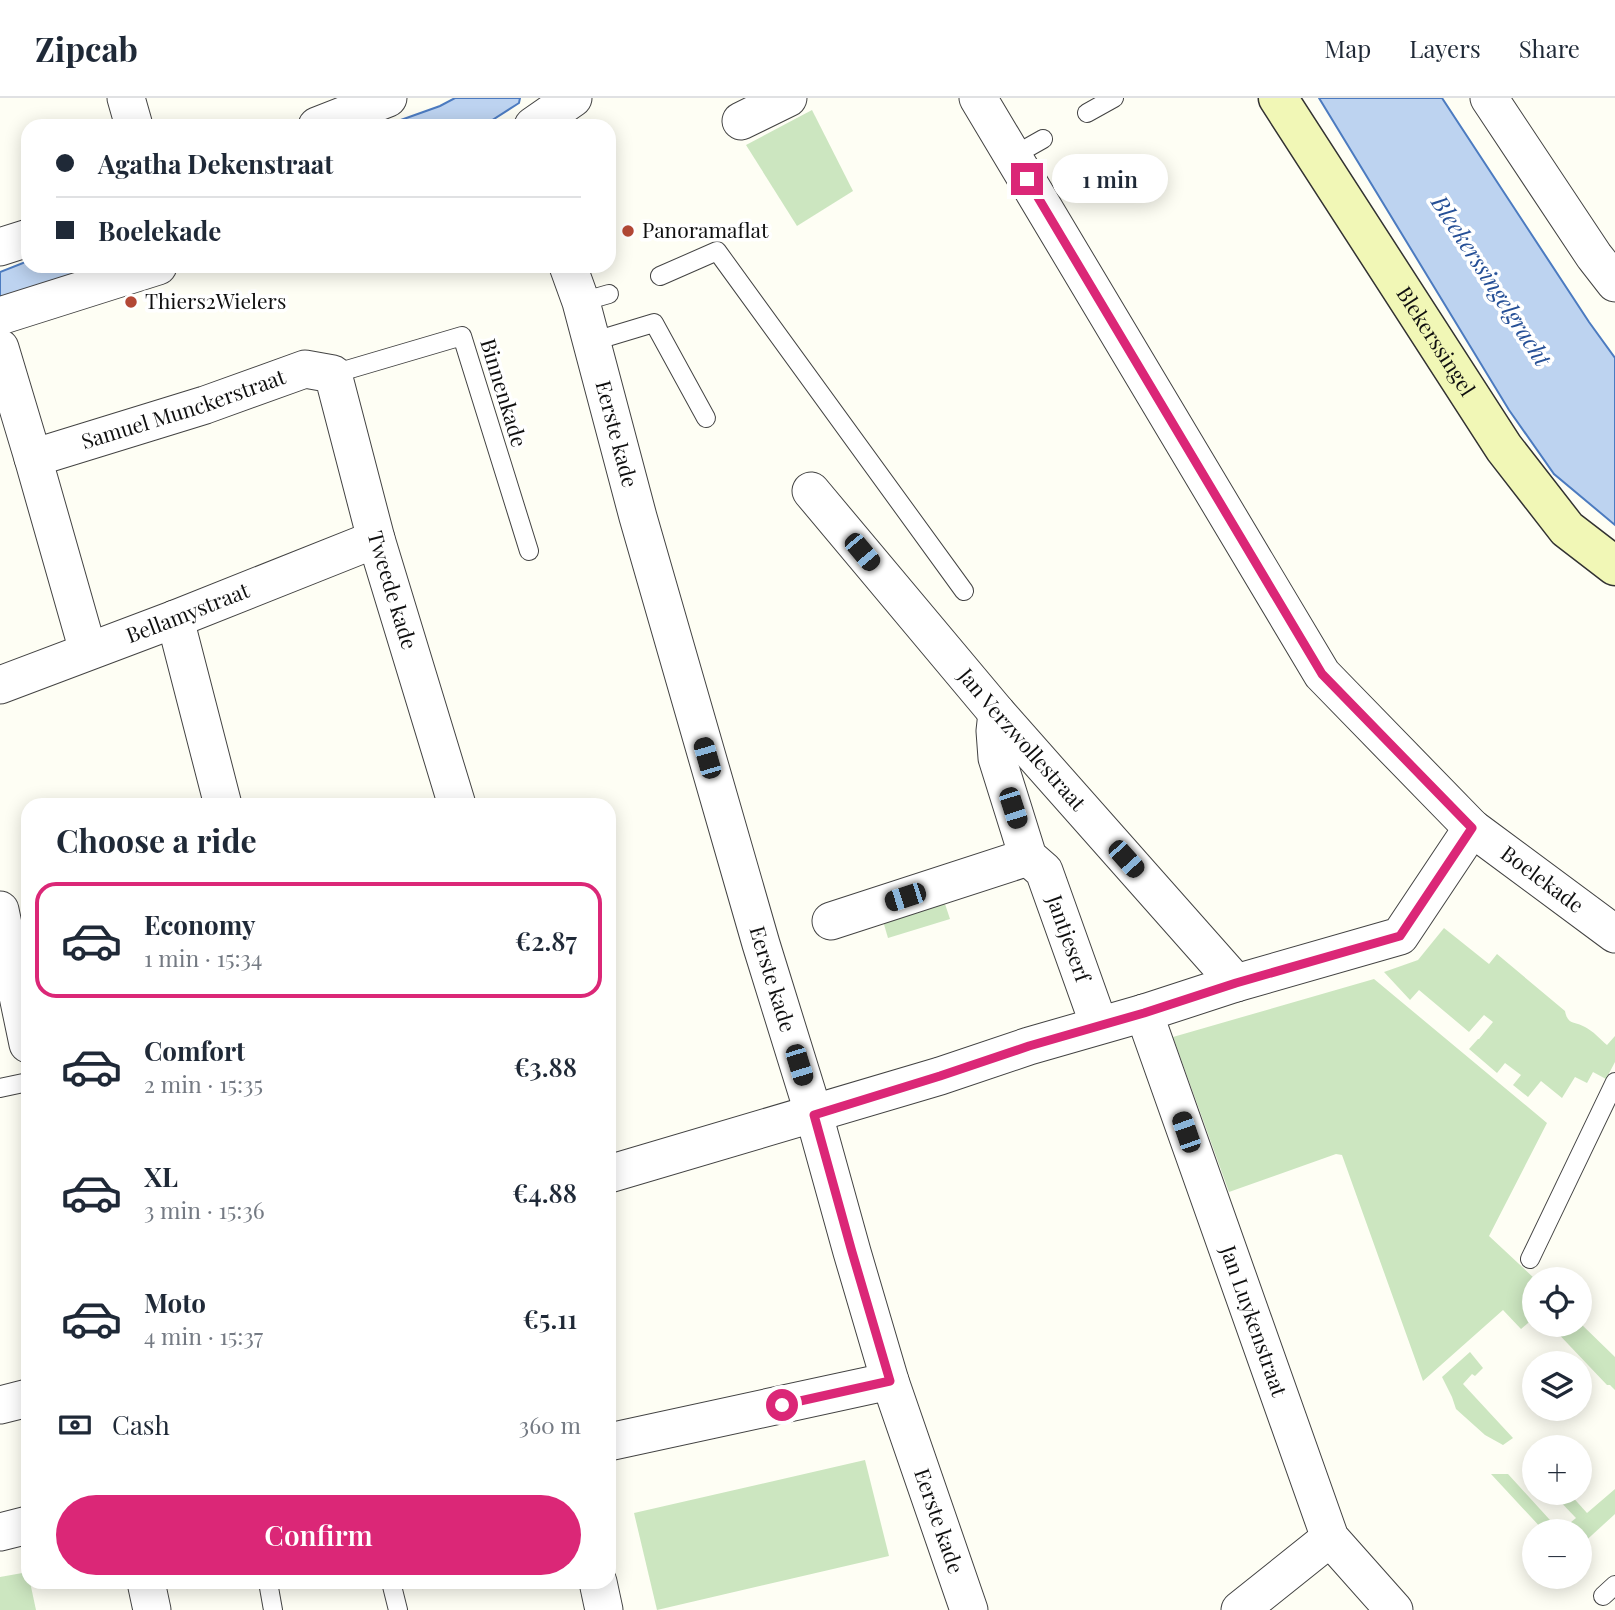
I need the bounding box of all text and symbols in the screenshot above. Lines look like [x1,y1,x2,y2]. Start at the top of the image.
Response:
text: Zipcab [35,26,138,70]
text: Map [1325,32,1371,64]
text: Layers [1409,32,1481,64]
text: Share [1519,32,1580,64]
text: Agatha Dekenstraat [98,146,333,181]
callout: 1 min [1052,154,1167,204]
route end [1011,163,1043,195]
text: 1 min [1082,163,1138,194]
water label: Bleekerssingelgracht [1425,188,1560,373]
text: Boelekade [98,213,221,248]
place label: Panoramaflat [642,215,769,243]
marker: Panoramaflat [620,223,636,239]
street label: Blekerssingel [1391,280,1483,401]
place label: Thiers2Wielers [145,286,286,314]
marker: Thiers2Wielers [123,294,139,310]
street label: Binnenkade [475,335,535,450]
street label: Samuel Munckerstraat [77,361,289,454]
street label: Eerste kade [590,377,646,490]
street label: Tweede kade [363,528,425,653]
car [841,529,884,575]
street label: Bellamystraat [122,575,253,648]
street label: Jan Verzwollestraat [953,661,1093,816]
car [692,735,723,781]
car [997,785,1030,831]
text: Choose a ride [56,818,257,861]
car [1105,836,1148,882]
street label: Boelekade [1496,838,1590,918]
car [882,881,929,913]
street label: Jantjeserf [1041,890,1099,987]
text: Economy [144,907,255,942]
icon: car [60,909,123,972]
street label: Eerste kade [745,922,803,1035]
text: €2.87 [515,923,577,958]
text: 1 min · 15:34 [144,942,262,973]
text: Comfort [144,1033,245,1068]
icon: car [60,1035,123,1098]
car [783,1042,816,1088]
text: €3.88 [514,1049,577,1084]
text: 2 min · 15:35 [144,1068,263,1099]
car [1170,1109,1203,1155]
text: XL [144,1159,178,1194]
icon: car [60,1161,123,1224]
text: €4.88 [512,1175,577,1210]
text: 3 min · 15:36 [144,1194,265,1225]
street label: Jan Luykenstraat [1215,1240,1295,1400]
map controls [1522,1267,1592,1589]
button: locate [1522,1267,1592,1337]
text: Moto [144,1285,206,1320]
icon: car [60,1287,123,1350]
text: €5.11 [523,1301,577,1336]
text: 4 min · 15:37 [144,1320,263,1351]
button: layers [1522,1351,1592,1421]
route start [766,1389,798,1421]
icon: cash [56,1406,94,1444]
text: Cash [112,1407,170,1442]
text: 360 m [519,1409,581,1440]
button: + [1522,1435,1592,1505]
street label: Eerste kade [909,1464,971,1577]
button: Confirm [56,1495,581,1575]
button: − [1522,1519,1592,1589]

